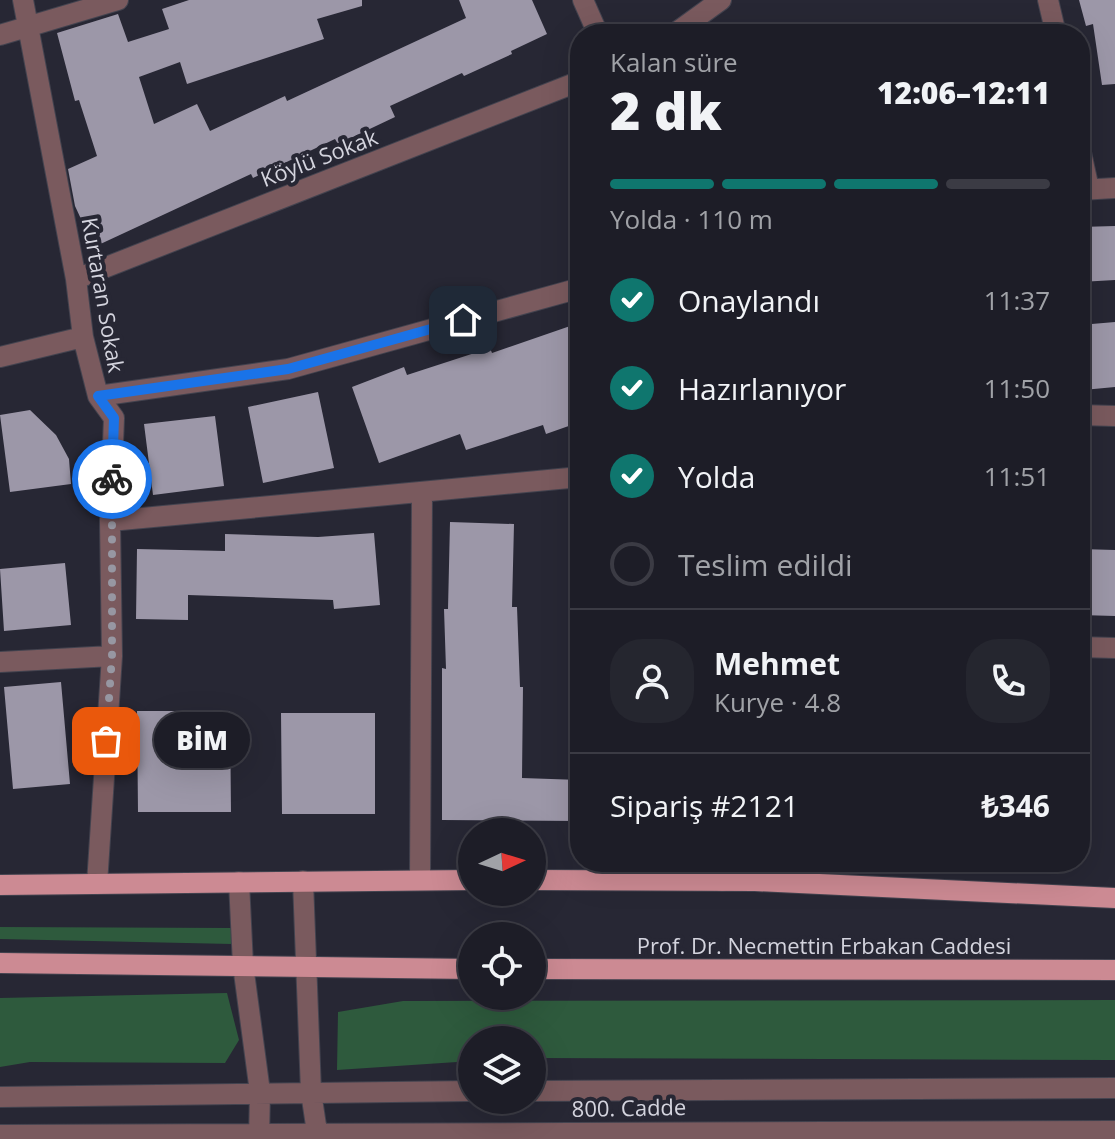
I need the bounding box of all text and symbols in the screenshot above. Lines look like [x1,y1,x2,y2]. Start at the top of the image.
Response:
text: Kalan süre [610,44,738,80]
text: 12:06–12:11 [877,72,1050,113]
text: 2 dk [610,74,722,145]
street label: Köylü Sokak [256,121,382,193]
text: Yolda · 110 m [610,201,773,237]
street label: Kurtaran Sokak [76,215,132,375]
icon: check [610,278,654,322]
text: Onaylandı [678,280,820,321]
text: 11:37 [984,282,1050,318]
pin [429,286,497,354]
icon: home [441,298,485,342]
icon: check [610,366,654,410]
text: Hazırlanıyor [678,368,846,409]
text: 11:50 [984,370,1050,406]
courier [72,439,152,519]
icon: check [610,454,654,498]
text: Yolda [678,456,755,497]
icon: bike [90,457,134,501]
text: 11:51 [984,458,1050,494]
text: Teslim edildi [678,544,853,585]
button: person [610,639,694,723]
button: phone [966,639,1050,723]
text: Mehmet [714,643,840,684]
text: Kurye · 4.8 [714,684,841,720]
pin [72,707,140,775]
callout: BİM [154,713,250,769]
icon: bag [84,719,128,763]
text: BİM [176,722,228,758]
text: Sipariş #2121 [610,785,799,826]
text: ₺346 [981,785,1050,826]
north arrow [458,818,546,906]
map controls [458,818,546,1114]
button: locate [458,922,546,1010]
street label: Prof. Dr. Necmettin Erbakan Caddesi [637,930,1011,960]
button: layers [458,1026,546,1114]
street label: 800. Cadde [571,1091,687,1123]

